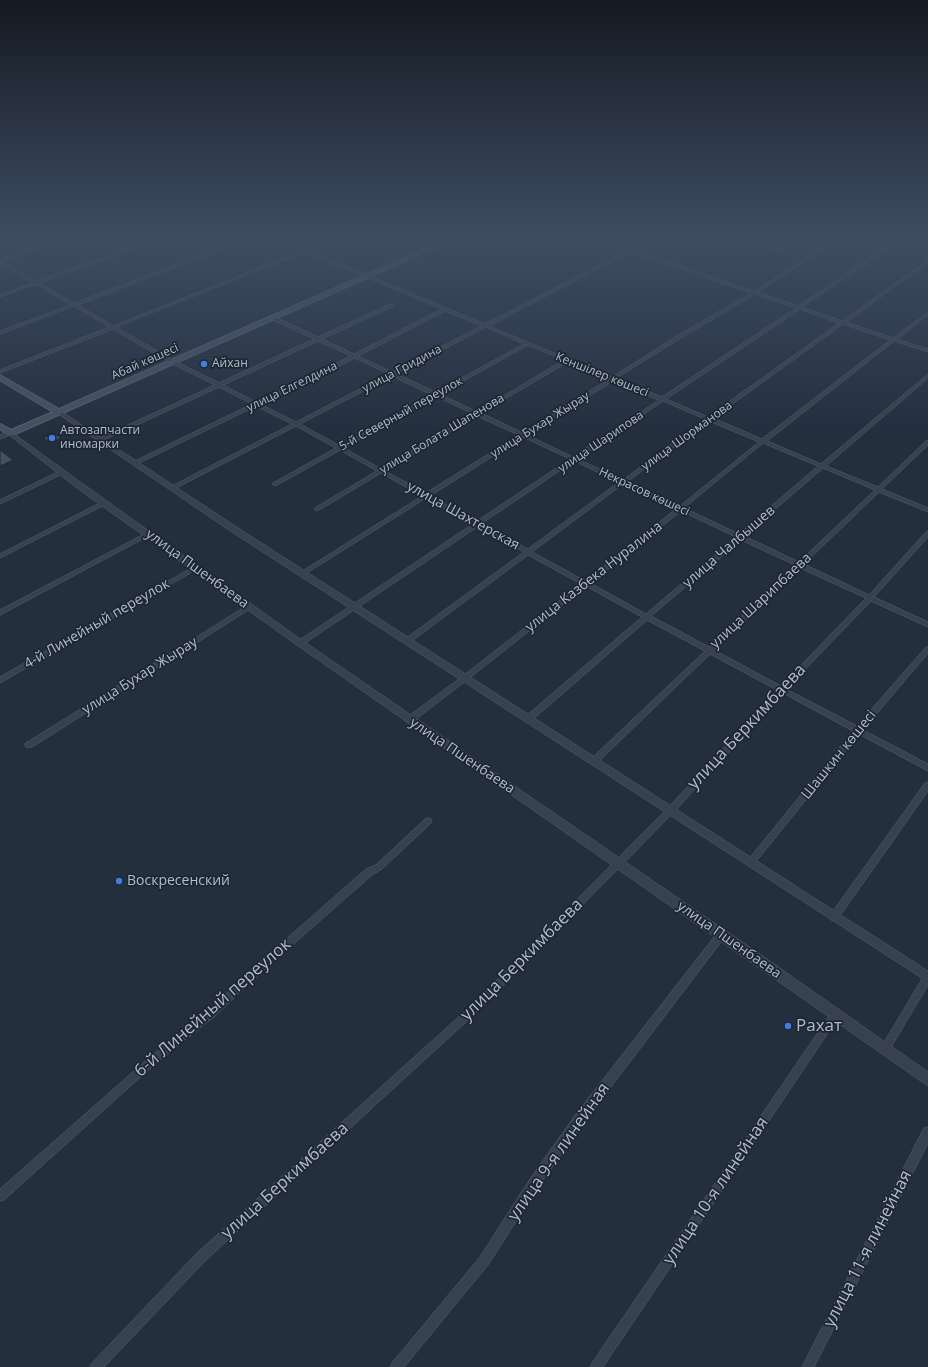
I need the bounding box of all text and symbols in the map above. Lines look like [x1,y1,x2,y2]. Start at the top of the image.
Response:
street label: Абай көшесі [109,341,181,383]
street label: улица Гридина [360,342,444,396]
street label: Кеншілер көшесі [553,350,651,400]
place label: Айхан [212,357,248,371]
marker: Айхан [199,359,209,369]
street label: улица Елгелдина [244,359,340,415]
street label: 5-й Северный переулок [337,374,465,454]
street label: улица Бухар Жырау [488,389,592,461]
street label: улица Болата Шапенова [377,391,507,477]
street label: улица Шорманова [639,398,735,474]
street label: улица Шарипова [556,408,646,476]
place label: Автозапчасти иномарки [60,424,140,452]
marker: Автозапчасти иномарки [47,433,57,443]
street label: Некрасов көшесі [596,465,692,519]
street label: улица Шахтерская [404,478,522,554]
street label: улица Чалбышев [679,502,779,592]
street label: улица Казбека Нуралина [522,518,666,636]
street label: улица Пшенбаева [142,526,252,612]
street label: улица Шарипбаева [707,550,815,652]
street label: 4-й Линейный переулок [21,575,173,673]
street label: улица Бухар Жырау [79,634,201,718]
street label: улица Беркимбаева [684,660,810,794]
street label: Шашкин көшесі [798,707,880,803]
street label: улица Пшенбаева [406,715,518,797]
place label: Воскресенский [127,873,230,889]
marker: Воскресенский [114,876,124,886]
street label: улица Беркимбаева [457,895,587,1025]
street label: улица Пшенбаева [674,898,784,982]
street label: 6-й Линейный переулок [131,934,295,1082]
place label: Рахат [796,1016,842,1036]
marker: Рахат [783,1021,793,1031]
street label: улица 9-я линейная [504,1079,614,1225]
street label: улица 10-я линейная [659,1113,773,1269]
street label: улица Беркимбаева [217,1118,353,1244]
street label: улица 11-я линейная [820,1167,916,1331]

